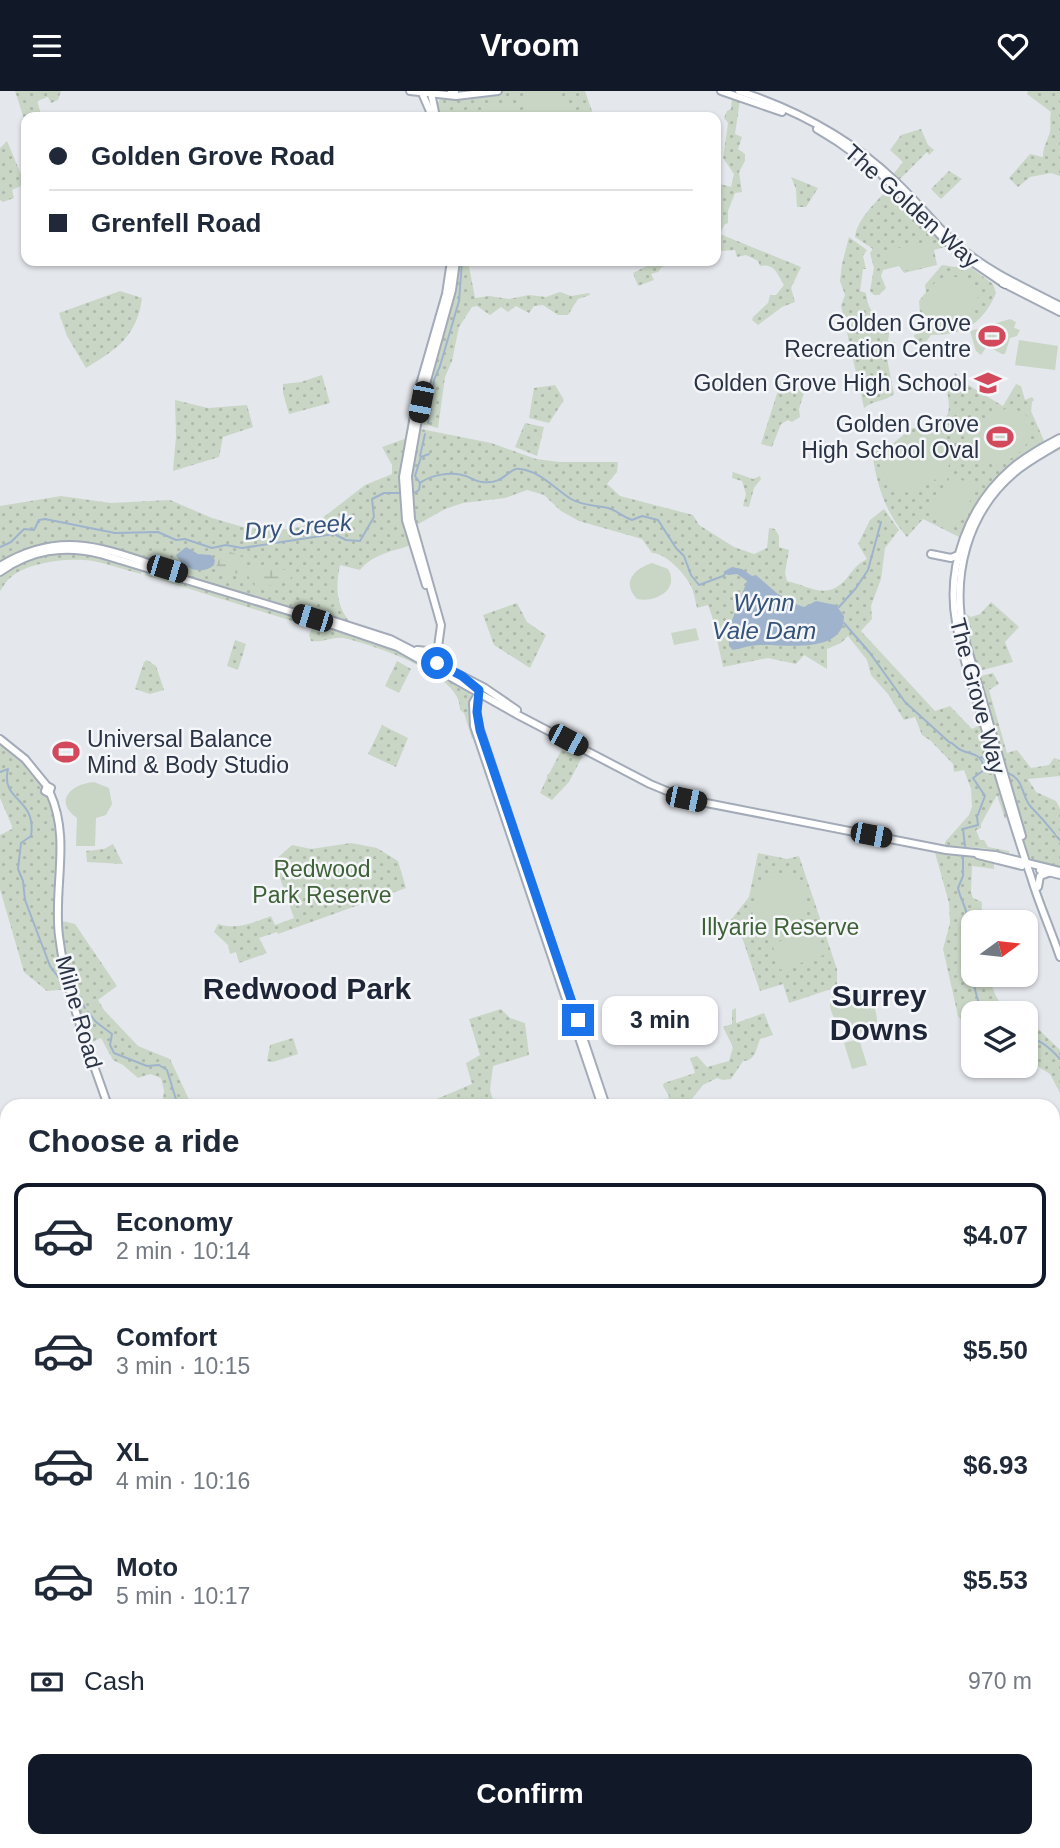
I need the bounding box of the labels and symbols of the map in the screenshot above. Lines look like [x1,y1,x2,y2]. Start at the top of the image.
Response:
street label: The Golden Way [839,139,985,273]
place label: Golden Grove Recreation Centre [784,310,971,362]
sports icon: Golden Grove Recreation Centre [977,321,1007,351]
school or university icon: Golden Grove High School [973,368,1003,398]
place label: Golden Grove High School [693,370,967,396]
car [407,379,436,425]
place label: Golden Grove High School Oval [801,411,979,463]
sports icon: Golden Grove High School Oval [985,422,1015,452]
water label: Dry Creek [243,508,355,545]
car [144,553,191,585]
water label: Wynn Vale Dam [712,589,816,644]
car [289,602,336,634]
street label: The Grove Way [945,615,1011,777]
route start [421,647,453,679]
car [545,721,592,759]
place label: Universal Balance Mind & Body Studio [87,726,289,778]
sports icon: Universal Balance Mind & Body Studio [51,737,81,767]
car [664,784,709,814]
car [849,821,894,849]
park label: Redwood Park Reserve [252,856,392,908]
north arrow [961,910,1038,987]
park label: Illyarie Reserve [701,914,859,940]
street label: Milne Road [50,952,108,1072]
district label: Redwood Park [203,972,412,1005]
district label: Surrey Downs [830,979,928,1046]
callout: 3 min [602,995,718,1045]
route end [562,1004,594,1036]

